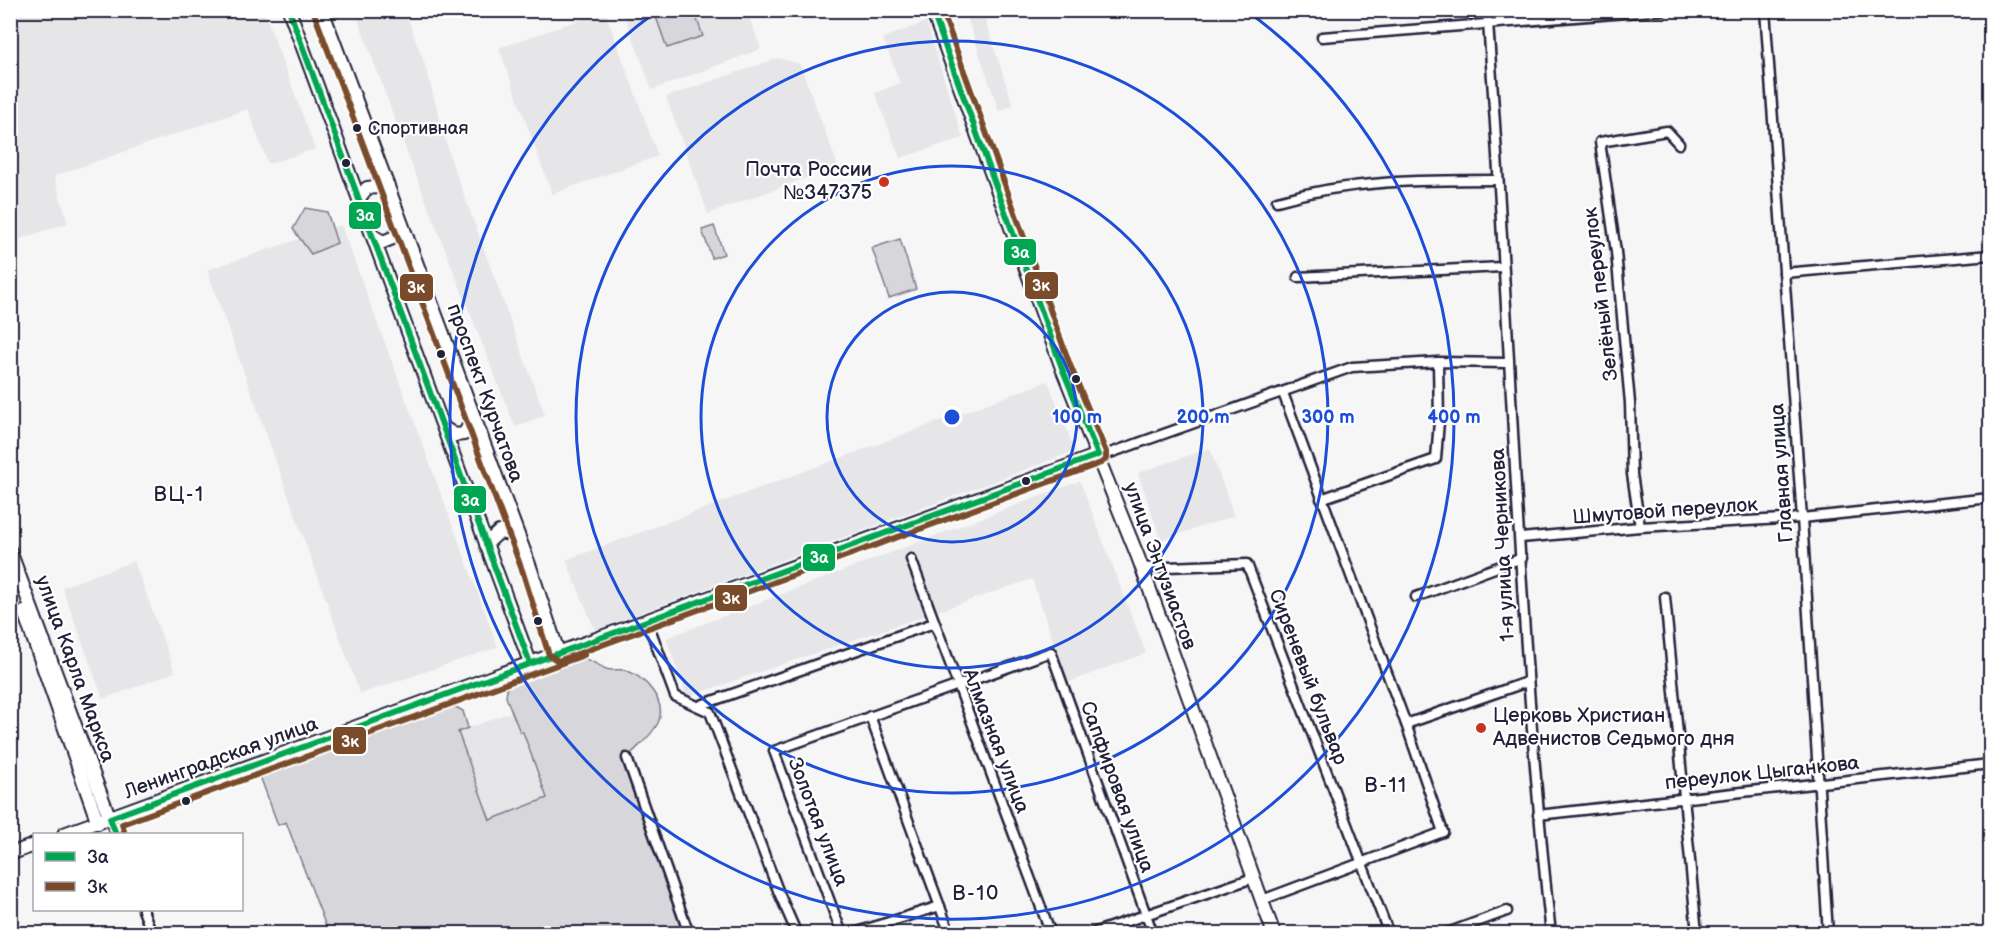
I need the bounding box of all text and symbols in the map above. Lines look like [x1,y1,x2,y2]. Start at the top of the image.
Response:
place label: Спортивная [368,118,468,139]
marker: Спортивная [351,122,363,134]
unlabelled marker [340,157,352,169]
place label: Почта России №347375 [745,158,872,205]
marker: Почта России №347375 [877,175,891,189]
line badge: 3а [348,201,382,230]
street label: Зелёный переулок [1578,206,1624,382]
text: 3а [356,207,375,226]
line badge: 3а [1003,238,1037,266]
text: 3а [1011,244,1030,263]
line badge: 3к [1024,271,1059,300]
line badge: 3к [399,273,434,302]
text: 3к [1032,277,1050,296]
text: 3к [407,279,425,298]
street label: проспект Курчатова [442,300,529,486]
unlabelled marker [435,348,447,360]
unlabelled marker [1070,373,1082,385]
street label: Главная улица [1765,402,1799,544]
centre of rings [942,407,962,427]
text: 100 m [1052,407,1102,428]
text: 200 m [1176,407,1230,428]
text: 300 m [1301,407,1355,428]
text: 400 m [1427,407,1481,428]
street label: 1-я улица Черникова [1486,448,1520,642]
unlabelled marker [1020,475,1032,487]
street label: улица Энтузиастов [1119,479,1202,653]
district label: ВЦ-1 [153,482,205,507]
line badge: 3а [453,485,487,514]
text: 3а [461,492,480,511]
street label: Шмутовой переулок [1572,493,1759,529]
line badge: 3а [802,543,836,572]
text: 3а [810,549,829,568]
street label: улица Карла Маркса [30,572,120,766]
line badge: 3к [714,584,748,612]
street label: Сиреневый бульвар [1263,586,1353,769]
text: 3к [722,590,740,609]
unlabelled marker [532,615,544,627]
street label: Алмазная улица [957,664,1035,817]
street label: Сапфировая улица [1075,698,1159,876]
place label: Церковь Христиан Адвенистов Седьмого дня [1492,704,1734,751]
street label: Ленинградская улица [120,712,321,805]
marker: Церковь Христиан Адвенистов Седьмого дня [1474,721,1488,735]
line badge: 3к [332,726,367,755]
text: 3к [341,733,359,752]
street label: переулок Цыганкова [1664,751,1861,795]
street label: Золотая улица [782,754,854,890]
district label: В-11 [1364,773,1408,798]
unlabelled marker [180,795,192,807]
legend [33,833,243,911]
text: 3а [87,847,109,868]
text: 3к [87,877,108,898]
district label: В-10 [952,881,1000,906]

